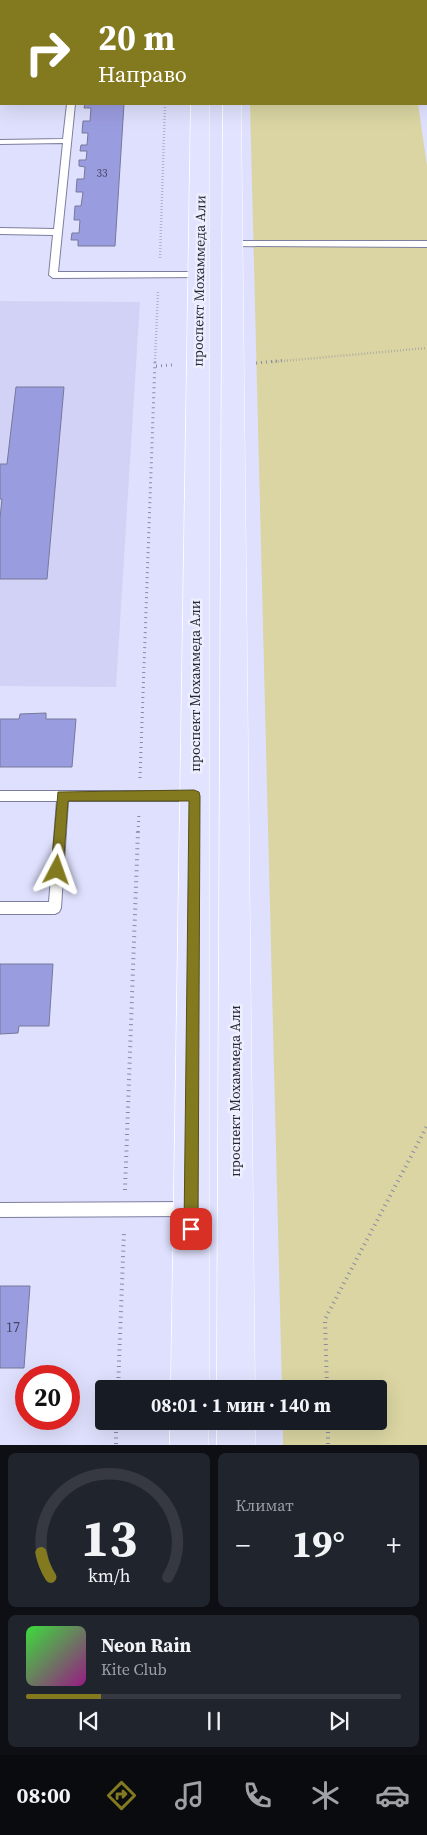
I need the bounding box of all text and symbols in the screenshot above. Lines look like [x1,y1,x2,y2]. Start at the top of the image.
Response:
text: 20 m [98,14,175,62]
icon: right [15,20,80,85]
text: Направо [98,59,187,89]
house number: 33 [97,166,108,181]
street label: проспект Мохаммеда Али [188,195,210,367]
street label: проспект Мохаммеда Али [185,600,205,772]
position arrow [30,843,82,895]
street label: проспект Мохаммеда Али [225,1005,245,1177]
pin [170,1208,212,1250]
icon: arrive [177,1215,205,1243]
house number: 17 [6,1317,20,1337]
speed limit sign: 20 [15,1365,80,1430]
text: 08:01 · 1 мин · 140 m [151,1392,331,1418]
text: Климат [236,1494,294,1516]
text: 13 [81,1502,137,1573]
text: 19° [291,1518,345,1570]
text: − [236,1526,250,1564]
text: + [386,1526,401,1564]
text: km/h [87,1563,130,1588]
text: Neon Rain [101,1632,191,1658]
text: Kite Club [101,1658,167,1680]
icon: previous [75,1707,103,1735]
icon: pause [200,1707,228,1735]
icon: next [325,1707,353,1735]
icon: directions [104,1778,139,1813]
icon: music [172,1778,207,1813]
icon: phone [240,1778,275,1813]
icon: climate [308,1778,343,1813]
icon: car [375,1778,410,1813]
text: 08:00 [16,1780,71,1810]

